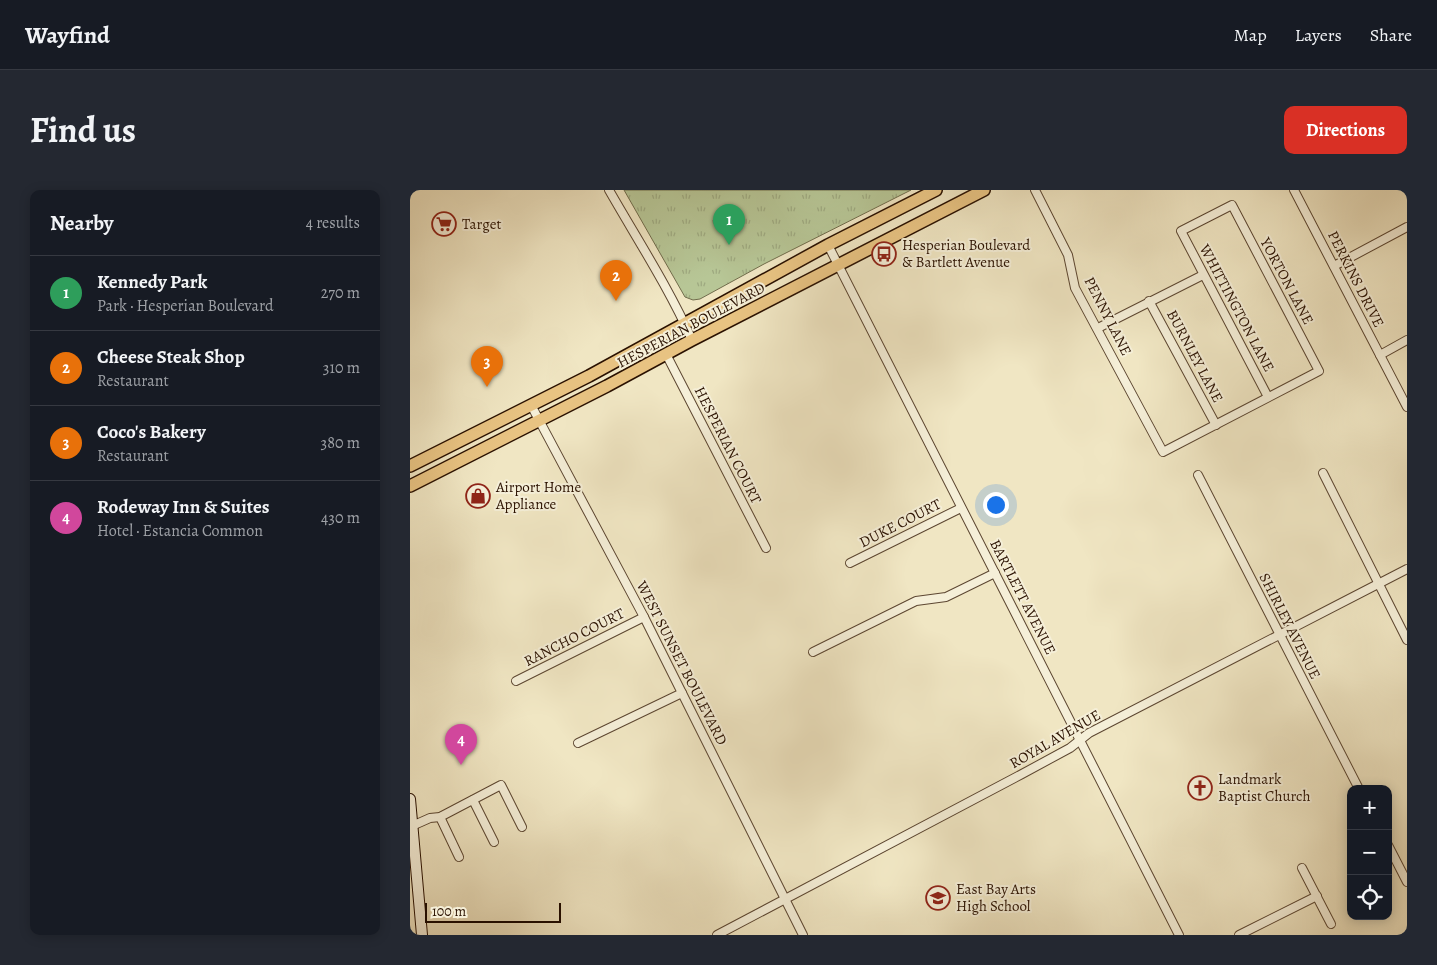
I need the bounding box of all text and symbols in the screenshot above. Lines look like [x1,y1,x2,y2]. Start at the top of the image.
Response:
text: Wayfind [25,19,110,51]
text: Map [1234,23,1267,47]
text: Layers [1295,23,1342,47]
text: Share [1370,23,1412,47]
text: Find us [30,106,136,154]
button: Directions [1284,106,1407,154]
pin: 1 [713,204,745,245]
text: Nearby [50,209,113,237]
supermarket icon: Target [431,211,457,237]
text: 4 results [306,212,360,234]
place label: Target [462,214,501,234]
street label: PERKINS DRIVE [1323,227,1389,331]
street label: YORTON LANE [1255,233,1318,328]
place label: Hesperian Boulevard & Bartlett Avenue [902,235,1031,272]
street label: WHITTINGTON LANE [1194,240,1279,375]
bus stop icon: Hesperian Boulevard & Bartlett Avenue [871,241,897,267]
pin: 2 [600,260,632,301]
text: Kennedy Park [97,269,207,295]
street label: PENNY LANE [1080,273,1136,359]
street label: HESPERIAN BOULEVARD [613,277,769,373]
text: 1 [63,282,69,304]
text: 270 m [321,282,360,304]
text: Park · Hesperian Boulevard [97,295,274,317]
street label: BURNLEY LANE [1162,306,1228,406]
text: Cheese Steak Shop [97,344,245,370]
pin: 3 [471,346,503,387]
text: 2 [62,357,70,379]
text: 310 m [323,357,360,379]
text: Restaurant [97,370,169,392]
street label: HESPERIAN COURT [690,383,767,508]
text: Coco's Bakery [97,419,206,445]
text: 3 [63,432,69,454]
text: 380 m [321,432,360,454]
text: Restaurant [97,445,169,467]
place label: Airport Home Appliance [495,477,581,514]
shop icon: Airport Home Appliance [465,483,491,509]
your location [983,492,1009,518]
street label: DUKE COURT [856,493,945,552]
text: Rodeway Inn & Suites [97,494,270,520]
text: 4 [62,507,70,529]
text: 430 m [321,507,360,529]
text: Hotel · Estancia Common [97,520,263,542]
street label: BARTLETT AVENUE [985,536,1061,658]
street label: SHIRLEY AVENUE [1255,570,1325,682]
street label: WEST SUNSET BOULEVARD [631,577,732,748]
street label: RANCHO COURT [520,603,628,671]
street label: ROYAL AVENUE [1006,705,1104,773]
pin: 4 [445,724,477,765]
place label: Landmark Baptist Church [1218,769,1310,806]
church icon: Landmark Baptist Church [1187,775,1213,801]
map controls [1347,785,1392,920]
button: + [1347,785,1392,830]
button: − [1347,830,1392,875]
button: locate [1347,875,1392,920]
place label: East Bay Arts High School [956,879,1036,916]
school or university icon: East Bay Arts High School [925,885,951,911]
scale bar [425,900,561,923]
text: 100 m [432,902,466,921]

